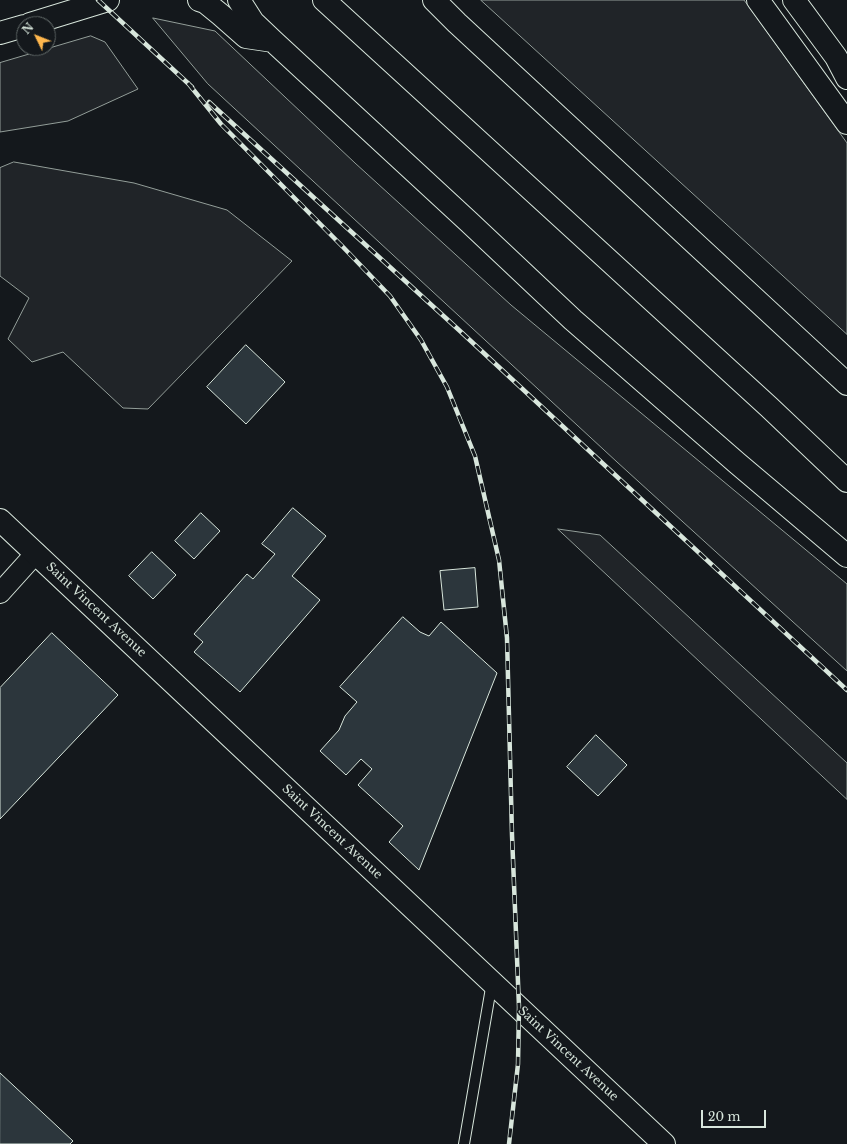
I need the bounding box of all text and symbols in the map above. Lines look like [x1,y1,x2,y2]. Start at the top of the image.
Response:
north arrow [16,16,56,56]
text: N [19,20,37,37]
street label: Saint Vincent Avenue [43,560,149,660]
street label: Saint Vincent Avenue [279,782,385,882]
street label: Saint Vincent Avenue [515,1004,621,1104]
scale bar [703,1102,768,1128]
text: 20 m [708,1109,740,1124]

